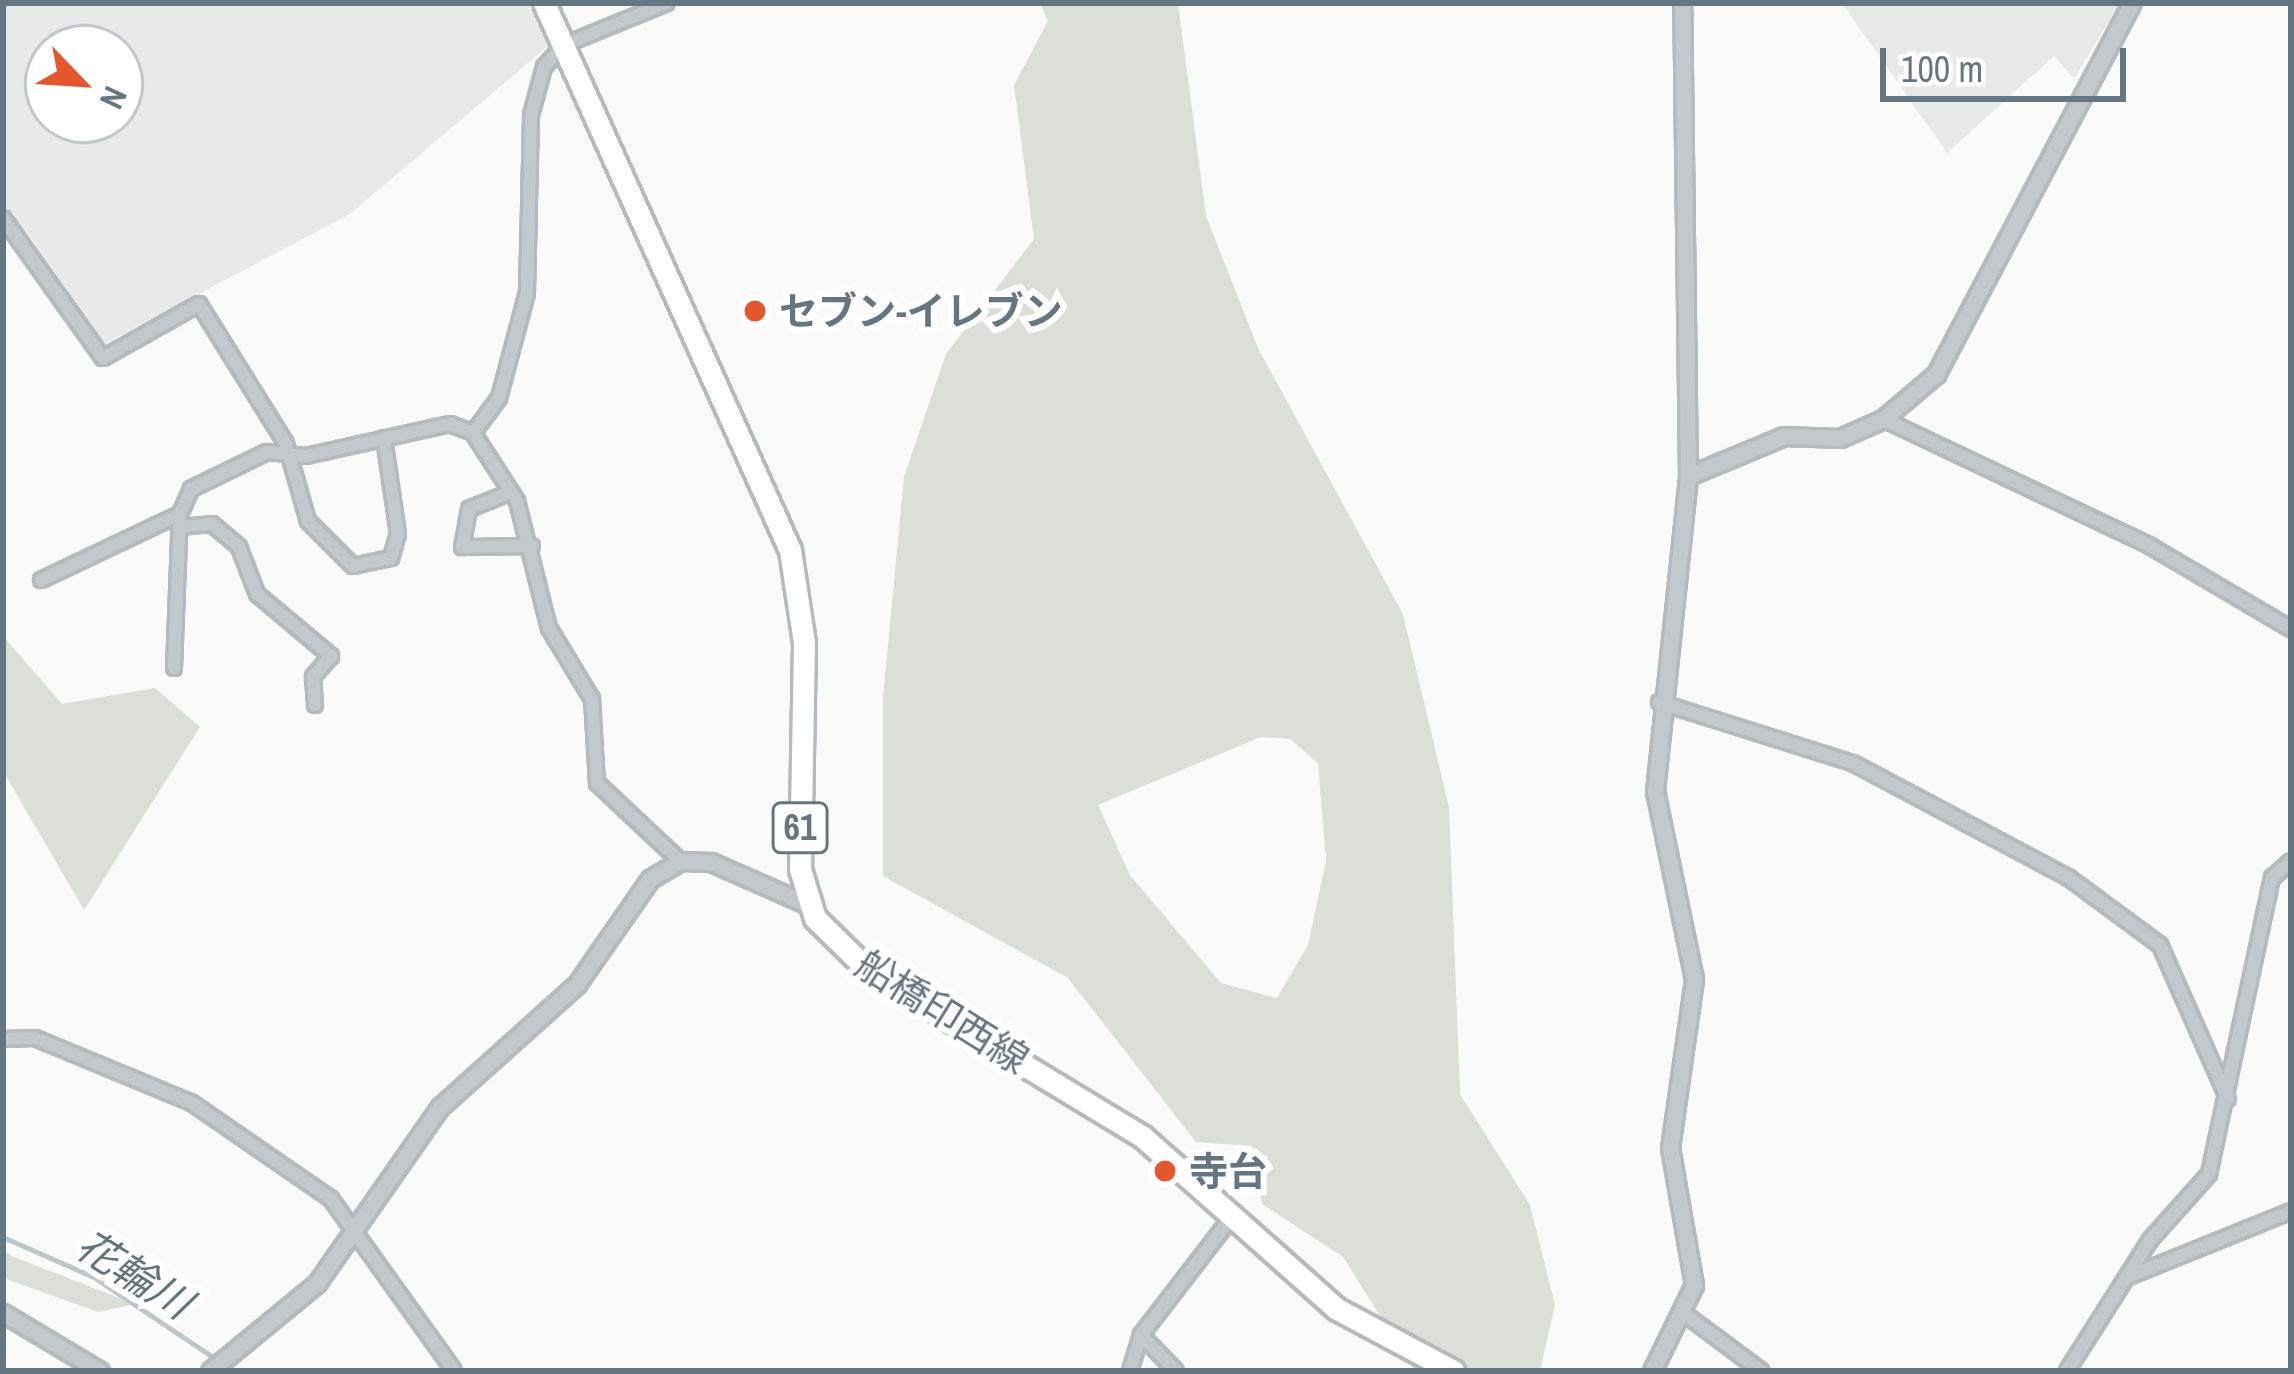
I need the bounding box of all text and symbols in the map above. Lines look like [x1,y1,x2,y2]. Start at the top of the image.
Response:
north arrow [24,24,144,144]
scale bar [1886,24,2132,98]
text: 100 m [1901,45,1983,93]
text: N [90,80,138,116]
place label: セブン-イレブン [779,288,1063,334]
marker: セブン-イレブン [742,298,768,324]
road number: 61 [770,798,830,858]
street label: 船橋印西線 [847,940,1037,1084]
place label: 寺台 [1189,1148,1267,1194]
marker: 寺台 [1152,1158,1178,1184]
water label: 花輪川 [67,1219,201,1329]

